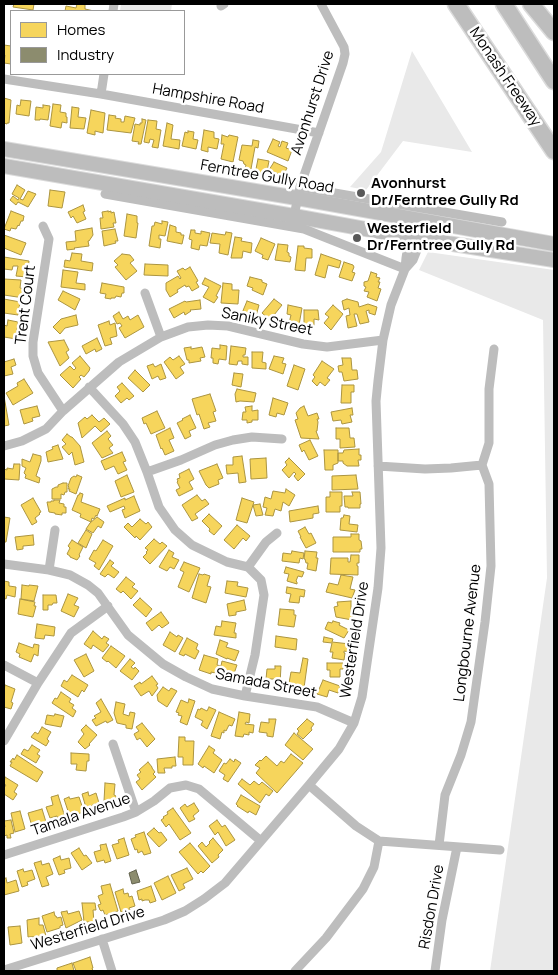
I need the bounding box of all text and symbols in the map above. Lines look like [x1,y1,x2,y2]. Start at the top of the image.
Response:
legend [10,10,185,75]
text: Homes [57,19,105,40]
street label: Monash Freeway [465,24,545,130]
text: Industry [57,44,114,65]
street label: Avonhurst Drive [288,48,338,158]
street label: Hampshire Road [151,80,265,118]
street label: Ferntree Gully Road [199,156,335,198]
place label: Avonhurst Dr/Ferntree Gully Rd [371,175,519,210]
marker: Avonhurst Dr/Ferntree Gully Rd [355,187,367,199]
place label: Westerfield Dr/Ferntree Gully Rd [367,220,515,255]
marker: Westerfield Dr/Ferntree Gully Rd [351,232,363,244]
street label: Trent Court [12,264,40,346]
street label: Saniky Street [220,304,314,340]
street label: Longbourne Avenue [451,563,485,703]
street label: Westerfield Drive [337,580,373,700]
street label: Samada Street [214,665,318,703]
street label: Tamala Avenue [29,790,133,840]
street label: Risdon Drive [416,863,448,951]
street label: Westerfield Drive [29,903,147,955]

